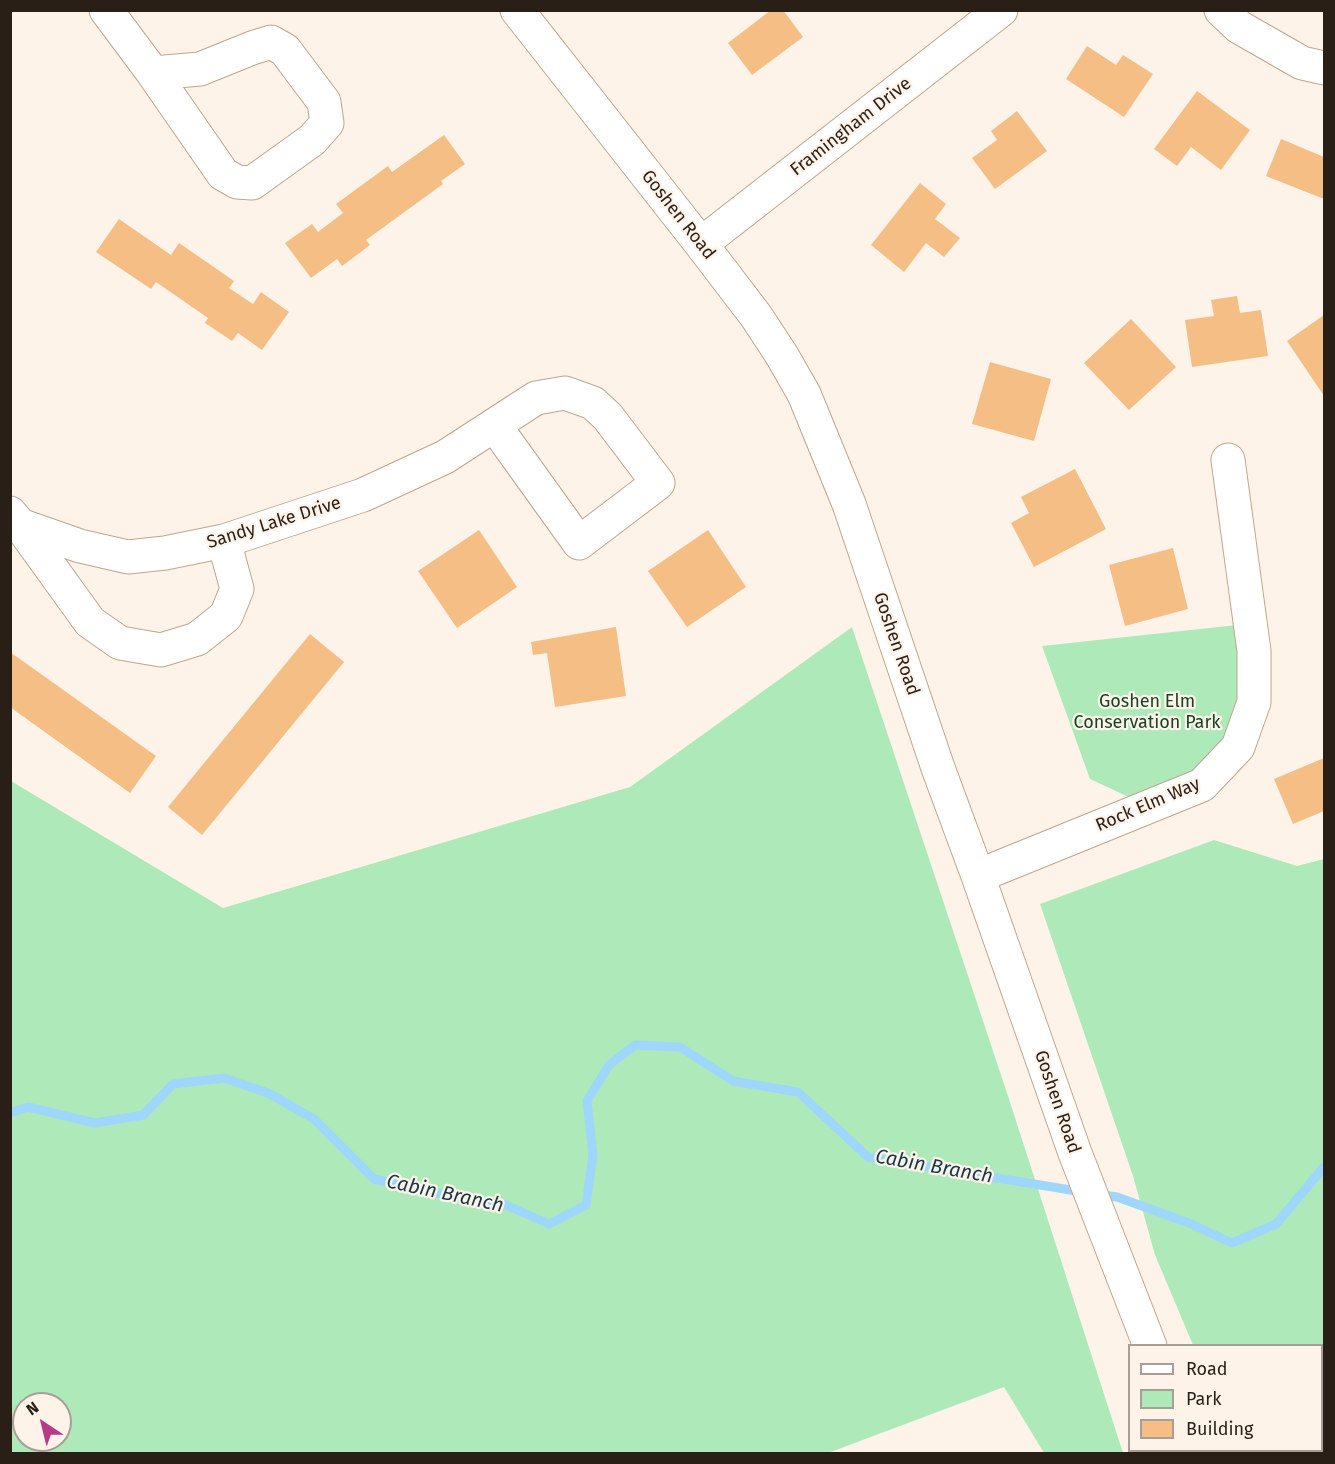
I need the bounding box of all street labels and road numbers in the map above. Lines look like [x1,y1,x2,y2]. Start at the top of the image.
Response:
street label: Framingham Drive [786,73,916,181]
street label: Goshen Road [636,166,720,264]
street label: Sandy Lake Drive [204,492,344,554]
street label: Goshen Road [868,590,924,698]
street label: Rock Elm Way [1093,773,1203,837]
street label: Goshen Road [1029,1048,1085,1156]

